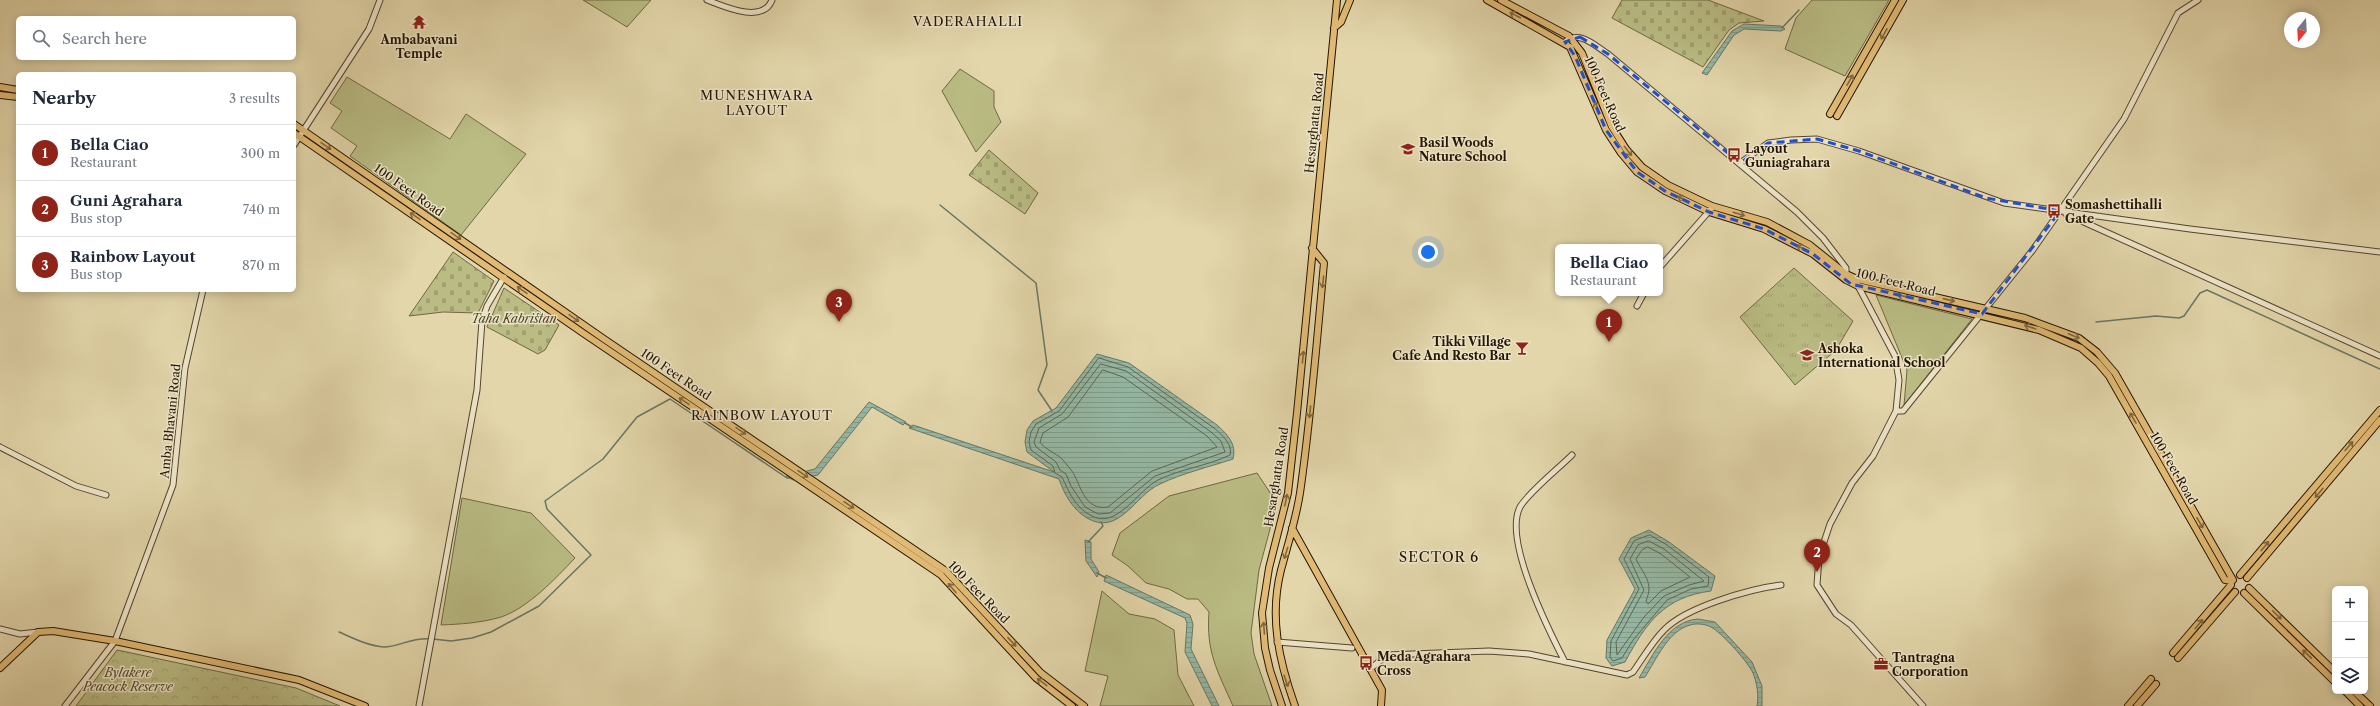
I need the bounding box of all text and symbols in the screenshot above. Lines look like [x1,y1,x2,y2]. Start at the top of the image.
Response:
one-way arrow [1509,11,1521,19]
north arrow [2284,12,2320,48]
district label: VADERAHALLI [912,13,1023,29]
temple icon: Ambabavani Temple [411,14,427,30]
search box [16,16,296,60]
icon: search [30,27,52,49]
one-way arrow [1879,28,1887,40]
text: Search here [62,29,147,48]
place label: Ambabavani Temple [379,32,458,61]
street label: 100 Feet Road [1582,54,1629,135]
street label: Hesarghatta Road [1301,71,1327,174]
one-way arrow [1846,74,1854,86]
district label: MUNESHWARA LAYOUT [700,87,814,118]
text: Nearby [32,88,96,108]
text: 3 results [229,90,280,106]
one-way arrow [1592,102,1600,114]
text: Bella Ciao [70,135,149,154]
place label: Basil Woods Nature School [1419,135,1507,164]
school or university icon: Basil Woods Nature School [1400,141,1416,157]
place label: Layout Guniagrahara [1745,141,1831,170]
one-way arrow [321,142,332,150]
text: 1 [42,145,48,161]
text: 300 m [241,145,280,161]
one-way arrow [1624,145,1632,156]
bus stop icon: Layout Guniagrahara [1726,147,1742,163]
text: Restaurant [70,154,137,170]
street label: 100 Feet Road [371,161,447,220]
text: Guni Agrahara [70,191,182,210]
one-way arrow [1677,195,1689,202]
place label: Somashettihalli Gate [2065,197,2163,226]
text: 2 [41,201,49,217]
text: 740 m [243,201,280,217]
bus stop icon: Somashettihalli Gate [2046,203,2062,219]
text: Bus stop [70,210,122,226]
one-way arrow [1732,211,1745,218]
one-way arrow [410,212,421,220]
one-way arrow [450,232,461,240]
your location [1418,242,1438,262]
popup [1555,244,1663,296]
one-way arrow [1797,244,1809,251]
text: Rainbow Layout [70,247,196,266]
text: Bella Ciao [1570,253,1648,272]
text: 3 [41,257,49,273]
text: 870 m [242,257,280,273]
street label: 100 Feet Road [1855,265,1938,299]
text: Bus stop [70,266,122,282]
text: Restaurant [1570,272,1636,288]
one-way arrow [1319,275,1326,288]
one-way arrow [517,286,528,294]
pin: 3 [826,289,852,322]
one-way arrow [1897,292,1910,300]
one-way arrow [1943,297,1956,305]
pin: 1 [1596,309,1622,342]
park label: Taha Kabristan [471,311,557,326]
one-way arrow [569,314,580,322]
one-way arrow [2024,322,2036,330]
one-way arrow [2068,333,2080,341]
place label: Tikki Village Cafe And Resto Bar [1392,334,1511,363]
bar icon: Tikki Village Cafe And Resto Bar [1514,340,1530,356]
place label: Ashoka International School [1817,341,1945,370]
street label: 100 Feet Road [638,345,714,403]
school or university icon: Ashoka International School [1799,347,1815,363]
one-way arrow [1299,351,1307,364]
street label: Amba Bhavani Road [156,362,184,480]
one-way arrow [679,397,690,405]
one-way arrow [1306,405,1314,418]
district label: RAINBOW LAYOUT [691,407,833,423]
one-way arrow [2128,412,2136,424]
street label: Hesarghatta Road [1261,425,1291,528]
one-way arrow [735,427,746,435]
street label: 100 Feet Road [2147,429,2201,508]
one-way arrow [2344,441,2353,452]
one-way arrow [797,470,808,478]
one-way arrow [2314,487,2323,498]
one-way arrow [1283,494,1291,507]
one-way arrow [843,501,854,509]
one-way arrow [2197,517,2205,529]
pin: 2 [1804,539,1830,572]
one-way arrow [2260,540,2269,551]
one-way arrow [1282,547,1289,560]
district label: SECTOR 6 [1399,548,1479,566]
street label: 100 Feet Road [945,558,1013,627]
one-way arrow [948,582,957,593]
map controls [2332,586,2368,694]
button: + [2332,586,2368,622]
one-way arrow [2272,610,2282,620]
one-way arrow [2194,618,2203,629]
one-way arrow [1260,622,1267,635]
button: − [2332,622,2368,658]
one-way arrow [1007,637,1017,647]
place label: Meda Agrahara Cross [1377,649,1472,678]
one-way arrow [2302,649,2312,659]
place label: Tantragna Corporation [1892,650,1969,679]
bus stop icon: Meda Agrahara Cross [1358,655,1374,671]
office icon: Tantragna Corporation [1873,656,1889,672]
button: layers [2332,658,2368,694]
park label: Bylakere Peacock Reserve [82,665,174,694]
one-way arrow [1283,674,1291,686]
one-way arrow [1036,678,1047,686]

